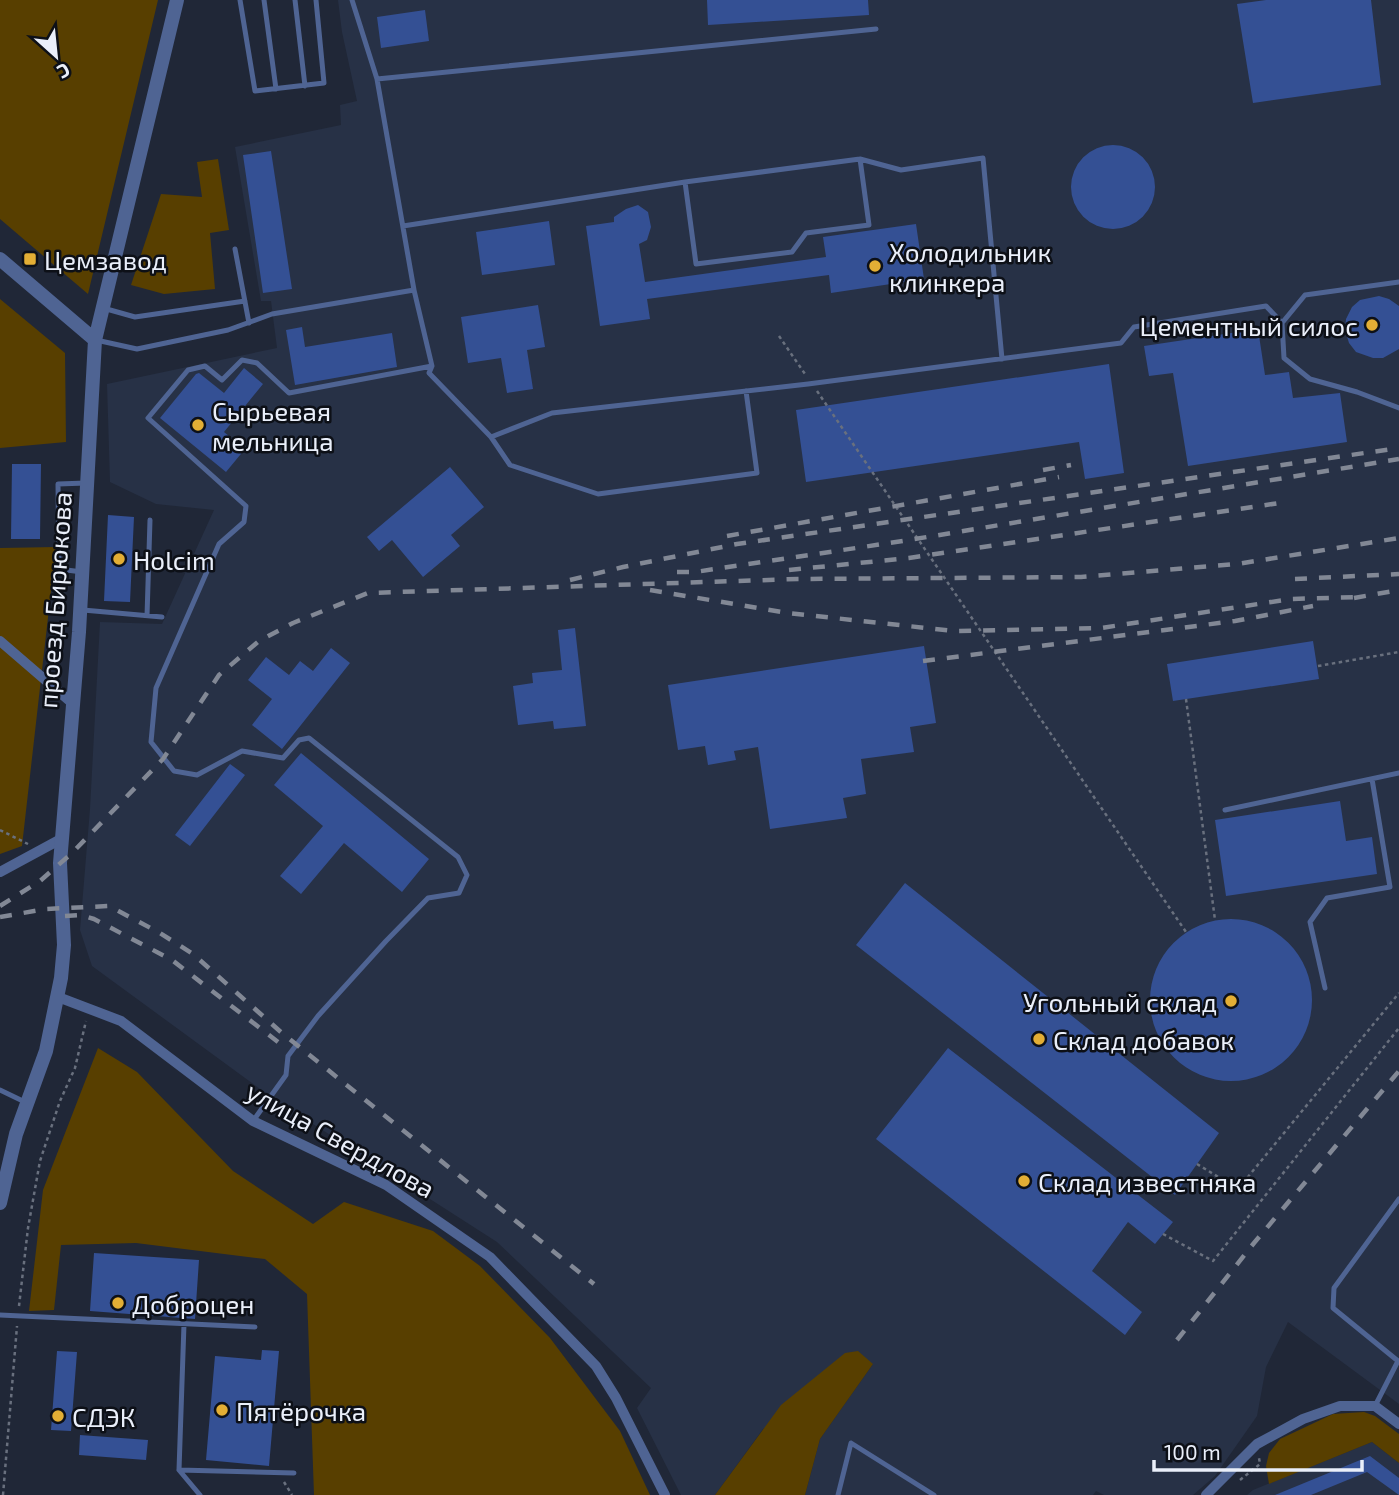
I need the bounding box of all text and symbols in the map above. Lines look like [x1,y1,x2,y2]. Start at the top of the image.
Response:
north arrow [21,21,91,91]
text: С [54,59,74,84]
place label: Холодильник клинкера [889,236,1051,297]
place label: Цемзавод [44,244,167,275]
marker: Цемзавод [22,251,38,267]
marker: Холодильник клинкера [867,258,883,274]
place label: Цементный силос [1139,310,1358,341]
marker: Цементный силос [1364,317,1380,333]
place label: Сырьевая мельница [212,395,334,456]
marker: Сырьевая мельница [190,417,206,433]
street label: проезд Бирюкова [31,491,77,709]
place label: Holcim [133,544,215,575]
marker: Holcim [111,551,127,567]
place label: Угольный склад [1023,986,1217,1017]
marker: Угольный склад [1223,993,1239,1009]
place label: Склад добавок [1053,1024,1234,1055]
marker: Склад добавок [1031,1031,1047,1047]
street label: улица Свердлова [241,1074,440,1204]
place label: Склад известняка [1038,1166,1256,1197]
marker: Склад известняка [1016,1173,1032,1189]
place label: Доброцен [132,1288,254,1319]
marker: Доброцен [110,1295,126,1311]
place label: Пятёрочка [236,1395,366,1426]
place label: СДЭК [72,1401,135,1432]
marker: Пятёрочка [214,1402,230,1418]
marker: СДЭК [50,1408,66,1424]
scale bar [1154,1428,1362,1472]
text: 100 m [1164,1439,1221,1464]

